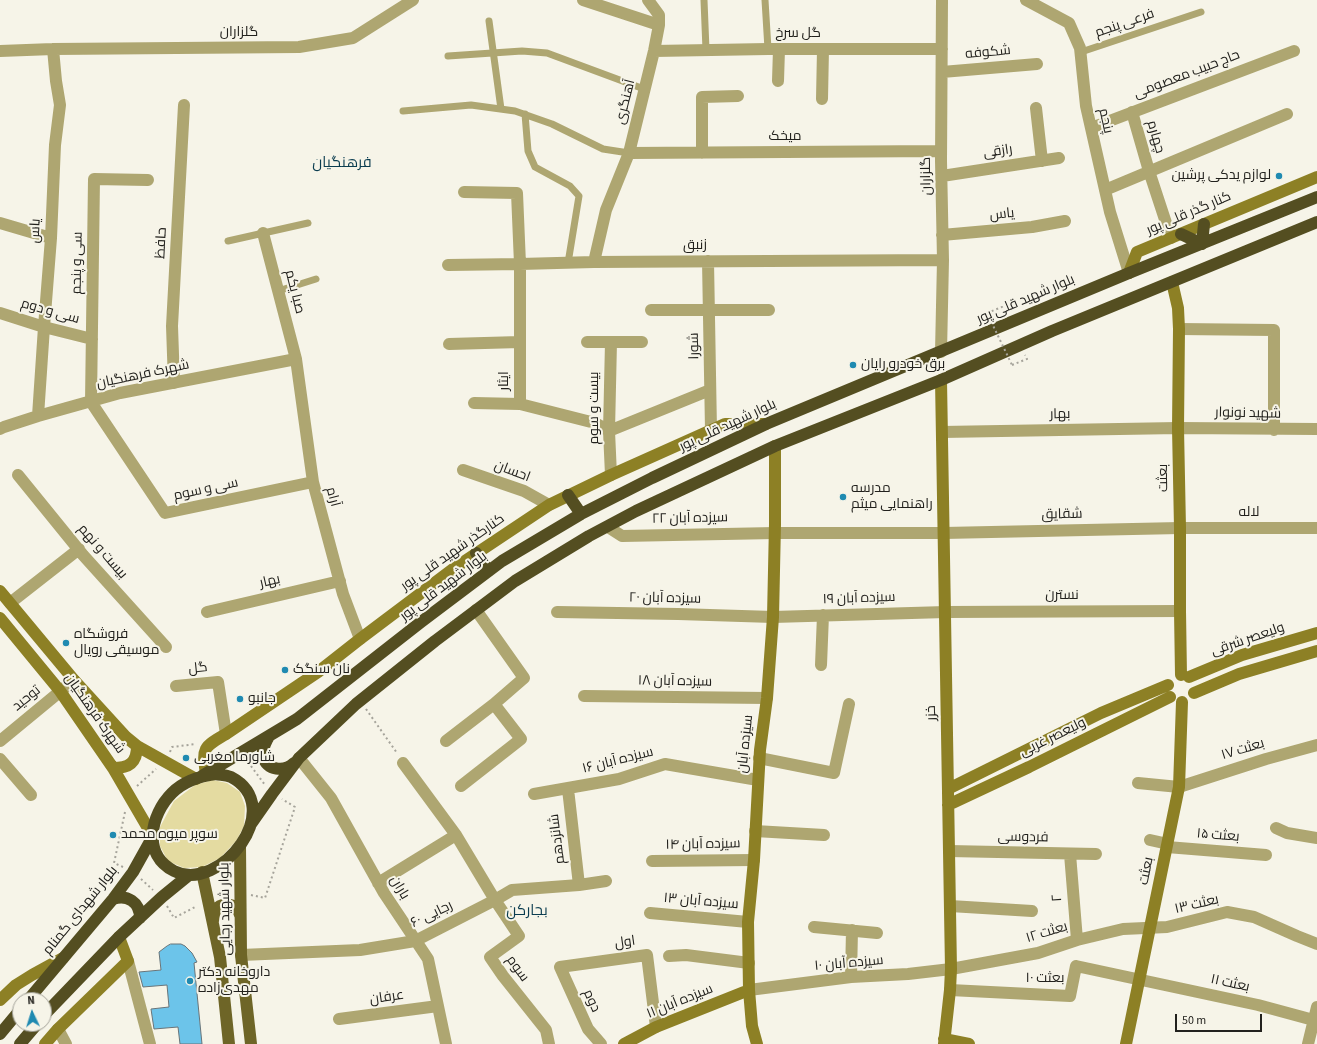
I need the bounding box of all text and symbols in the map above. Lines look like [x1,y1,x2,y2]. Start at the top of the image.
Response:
street label: فرعی پنجم [1093,6,1157,42]
street label: گلزاران [220,25,258,41]
street label: گل سرخ [775,26,821,42]
street label: شکوفه [965,43,1011,63]
street label: حاج حبیب معصومی [1132,47,1242,103]
street label: آهنگری [612,78,640,126]
street label: پنجم [1094,107,1116,135]
street label: چهارم [1142,119,1168,155]
street label: میخک [769,129,801,145]
street label: رازقی [982,142,1014,162]
district label: فرهنگیان [312,155,372,173]
street label: گلزاران [918,157,936,195]
place label: لوازم یدکی پرشین [1171,168,1271,184]
marker: لوازم یدکی پرشین [1274,171,1284,181]
street label: کنار گذر قلی پور [1144,189,1234,239]
street label: یاس [989,205,1015,225]
street label: یاس [27,218,45,244]
street label: حافظ [153,227,171,259]
street label: سی و پنجم [69,232,87,294]
street label: زنبق [683,238,707,254]
street label: صبا یکم [280,268,308,316]
street label: بلوار شهید قلی پور [974,272,1078,328]
street label: سی و دوم [19,296,81,328]
street label: شورا [686,332,704,360]
street label: شهرک فرهنگیان [95,357,191,393]
place label: برق خودرو رایان [861,357,945,373]
marker: برق خودرو رایان [848,360,858,370]
street label: ایثار [497,371,513,391]
street label: بیست و سوم [587,372,603,444]
street label: بلوار شهید قلی پور [677,396,779,456]
street label: شهید نونوار [1215,405,1281,423]
street label: بهار [1049,406,1071,424]
street label: احسان [492,458,532,486]
street label: بعثت [1155,464,1173,492]
street label: سی و سوم [172,475,240,505]
place label: مدرسه راهنمایی میثم [851,481,933,514]
street label: آرام [321,485,343,509]
marker: مدرسه راهنمایی میثم [838,492,848,502]
street label: لاله [1239,505,1259,521]
street label: شقایق [1041,506,1083,524]
street label: سیزده آبان ۲۲ [652,510,728,528]
street label: کنارگذر شهید قلی پور [398,511,508,595]
street label: بیست و نهم [74,521,130,583]
street label: بلوار شهید قلی پور [397,549,491,625]
street label: بهار [258,571,282,593]
street label: نسترن [1045,588,1079,604]
street label: سیزده آبان ۱۹ [822,589,896,609]
street label: سیزده آبان ۲۰ [629,590,701,608]
street label: ولیعصر شرقی [1209,620,1287,660]
place label: فروشگاه موسیقی رویال [74,627,159,660]
marker: فروشگاه موسیقی رویال [61,638,71,648]
street label: گل [188,660,208,678]
place label: نان سنگک [293,662,350,678]
marker: نان سنگک [280,665,290,675]
street label: شهرک فرهنگیان [60,671,128,757]
street label: سیزده آبان ۱۸ [638,673,712,691]
street label: توحید [10,683,44,715]
place label: جانبو [248,691,276,707]
marker: جانبو [235,694,245,704]
street label: خزر [923,705,941,721]
street label: سیزده آبان [735,714,757,774]
street label: ولیعصر غربی [1017,715,1089,761]
street label: بعثت ۱۷ [1219,736,1267,764]
street label: سیزده آبان ۱۶ [581,744,655,778]
place label: شاورما مغربی [194,750,275,766]
marker: شاورما مغربی [181,753,191,763]
street label: شانزدهم [547,813,569,865]
street label: بعثت ۱۵ [1196,826,1240,846]
place label: سوپر میوه محمد [121,827,218,843]
street label: فردوسی [997,829,1049,847]
marker: سوپر میوه محمد [108,830,118,840]
street label: سیزده آبان ۱۴ [665,836,741,854]
street label: بعثت [1136,856,1158,886]
street label: بلوار شهید رجایی [217,862,235,956]
street label: بلوار شهدای گمنام [40,863,122,959]
street label: باران [385,873,413,903]
street label: سیزده آبان ۱۳ [663,890,739,914]
street label: بعثت ۱۳ [1173,892,1221,918]
street label: ۲ [1049,894,1067,902]
street label: رجایی ۶۰ [408,898,456,932]
district label: بجارکن [506,903,548,921]
street label: بعثت ۱۲ [1024,919,1070,947]
street label: اول [614,933,636,953]
street label: سوم [502,953,532,985]
street label: سیزده آبان ‍۱۰ [814,953,884,975]
place label: داروخانه دکتر مهدی‌زاده [198,965,270,998]
street label: بعثت ۱۰ [1026,971,1064,987]
street label: بعثت ۱۱ [1209,972,1251,996]
marker: داروخانه دکتر مهدی‌زاده [185,976,195,986]
street label: سیزده آبان ۱۱ [644,981,716,1023]
street label: عرفان [369,987,405,1009]
street label: دوم [579,987,603,1015]
north arrow [12,992,52,1032]
text: N [27,993,35,1008]
scale bar [1177,1006,1264,1032]
text: 50 m [1182,1012,1206,1029]

